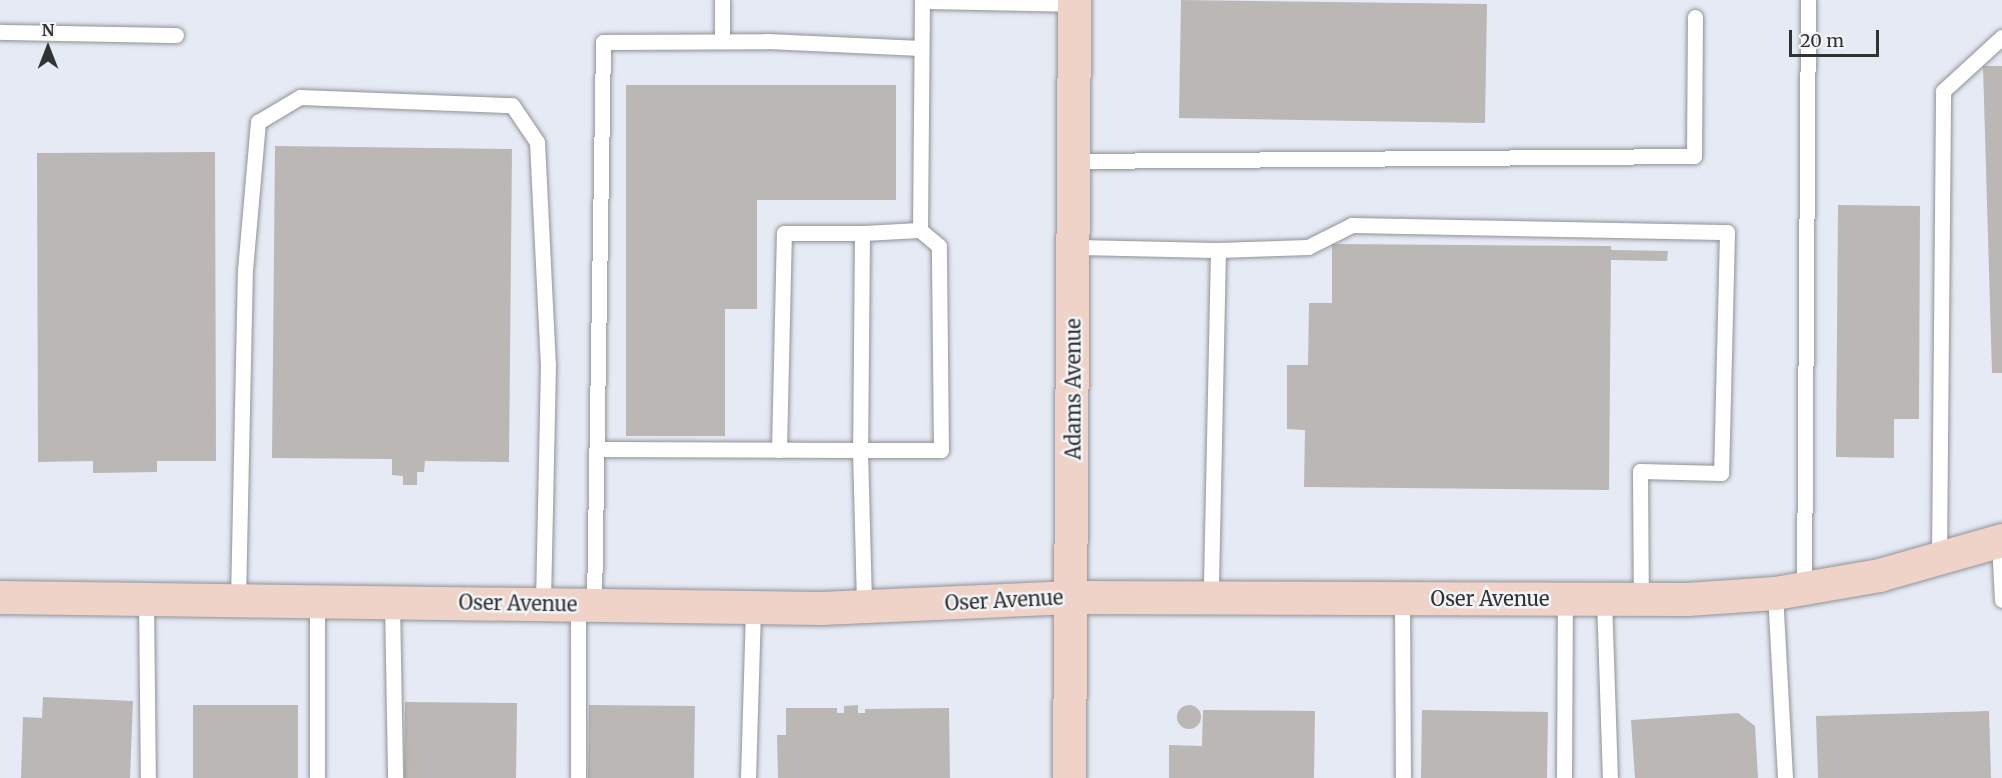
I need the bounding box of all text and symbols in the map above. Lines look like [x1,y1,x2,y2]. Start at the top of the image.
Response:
north arrow [18,18,78,78]
scale bar [1792,18,1882,56]
text: N [42,20,54,40]
text: 20 m [1800,29,1844,52]
street label: Adams Avenue [1061,318,1085,460]
street label: Oser Avenue [944,585,1064,615]
street label: Oser Avenue [1431,586,1549,610]
street label: Oser Avenue [458,590,578,616]

